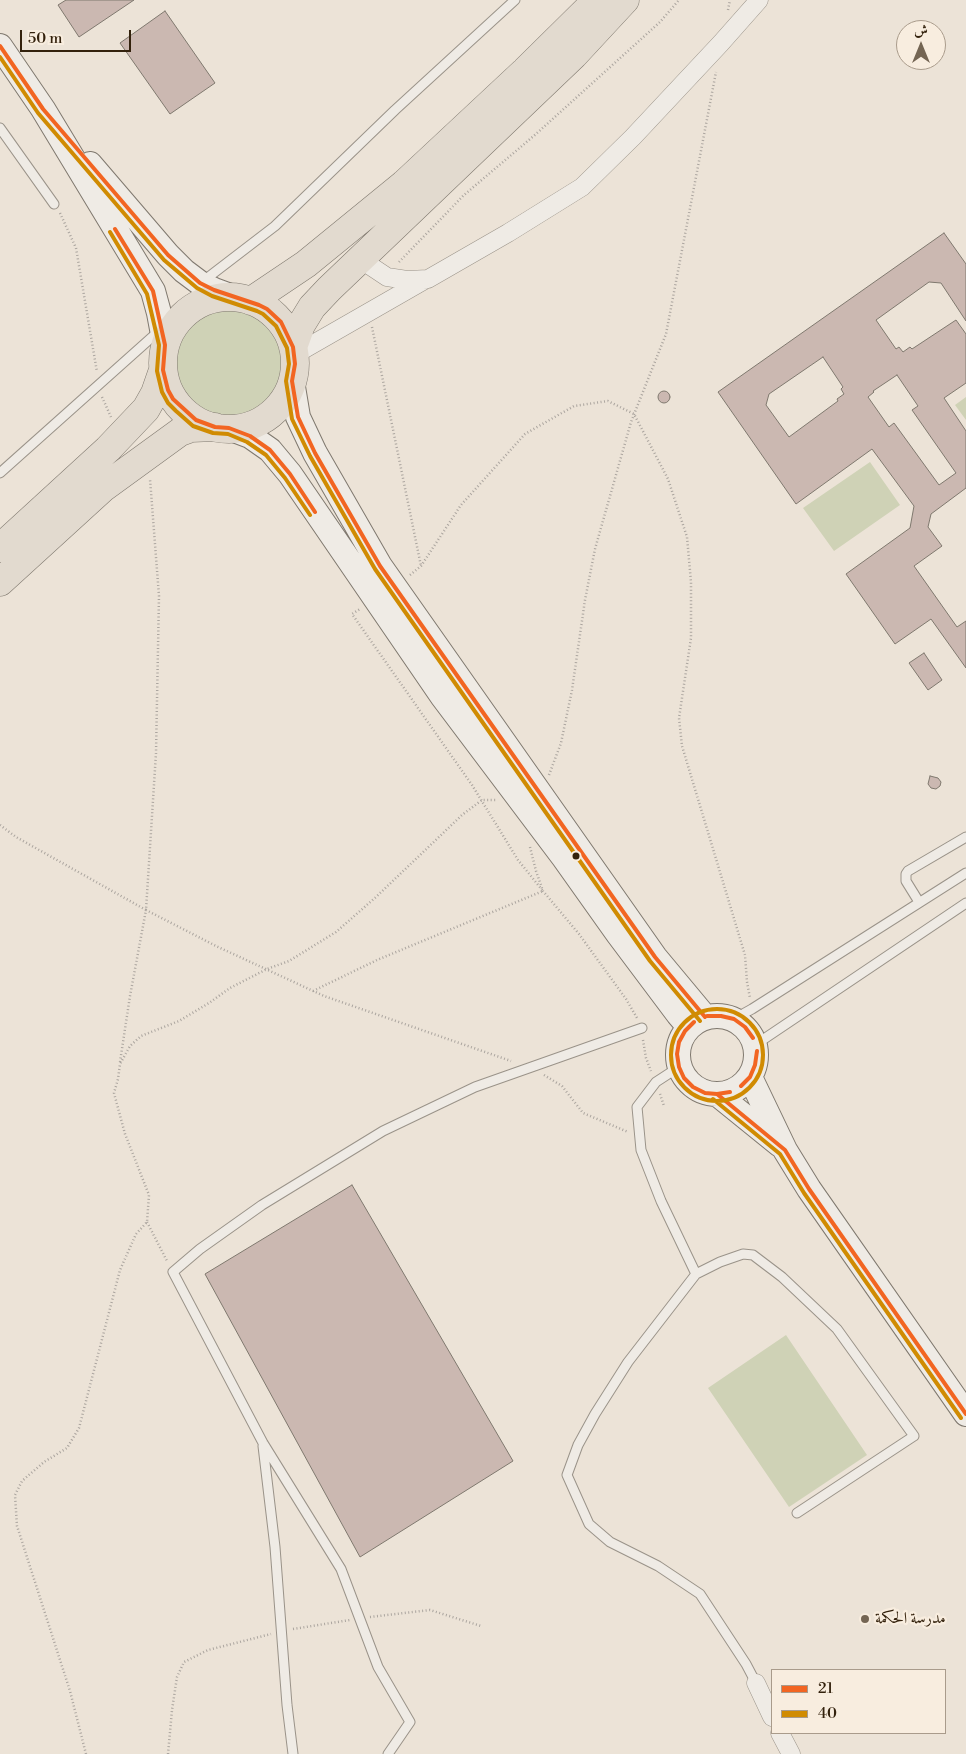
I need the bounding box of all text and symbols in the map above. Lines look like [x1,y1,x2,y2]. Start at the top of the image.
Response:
scale bar [22,20,134,52]
north arrow [896,20,946,70]
text: ش [914,22,928,40]
text: 50 m [28,29,62,48]
unlabelled marker [571,851,581,861]
place label: مدرسة الحكمة [875,1609,946,1629]
marker: مدرسة الحكمة [859,1613,871,1625]
legend [771,1669,946,1734]
text: 21 [818,1679,833,1698]
text: 40 [818,1704,837,1723]

